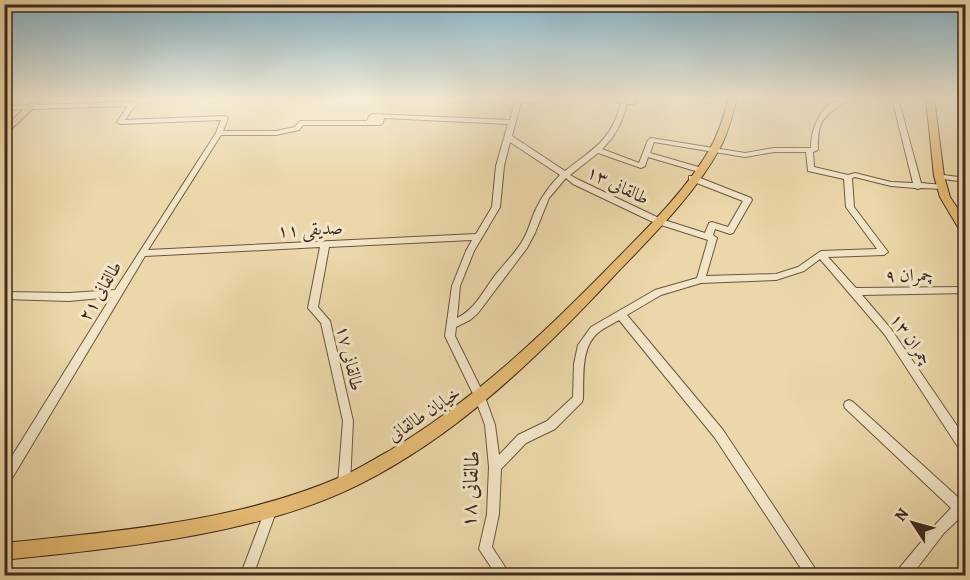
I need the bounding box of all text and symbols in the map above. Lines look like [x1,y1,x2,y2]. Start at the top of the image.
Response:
street label: طالقانی ۱۳ [583,160,653,210]
street label: صدیقی ۱۱ [277,215,343,244]
street label: طالقانی ۲۱ [73,256,127,326]
street label: چمران ۹ [885,263,933,287]
street label: چمران ۱۳ [884,308,938,370]
street label: طالقانی ۱۷ [331,323,369,393]
street label: خیابان طالقانی [383,381,465,447]
street label: طالقانی ۱۸ [454,450,486,528]
north arrow [883,493,943,553]
text: N [889,503,914,526]

